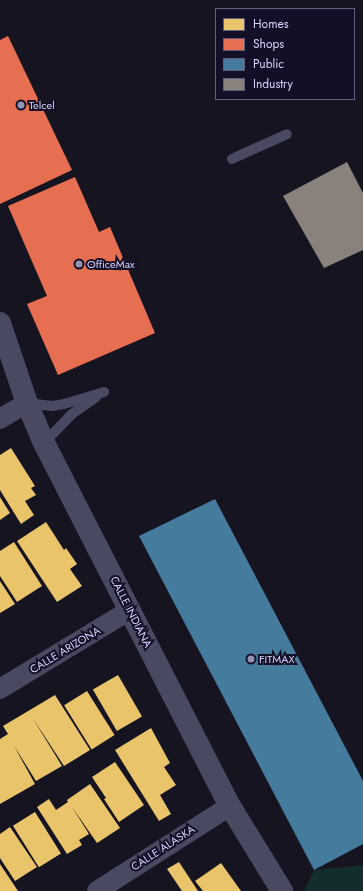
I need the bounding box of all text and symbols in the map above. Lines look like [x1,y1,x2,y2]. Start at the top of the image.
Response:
legend [215,8,355,100]
text: Homes [253,15,289,33]
text: Shops [253,35,284,53]
text: Public [253,55,284,73]
text: Industry [253,75,293,93]
place label: Telcel [29,98,55,112]
marker: Telcel [16,100,26,110]
place label: OfficeMax [87,257,135,271]
marker: OfficeMax [74,259,84,269]
street label: CALLE INDIANA [107,574,155,650]
street label: CALLE ARIZONA [27,624,103,676]
place label: FITMAX [259,652,295,666]
marker: FITMAX [246,654,256,664]
street label: CALLE ALASKA [129,823,197,873]

